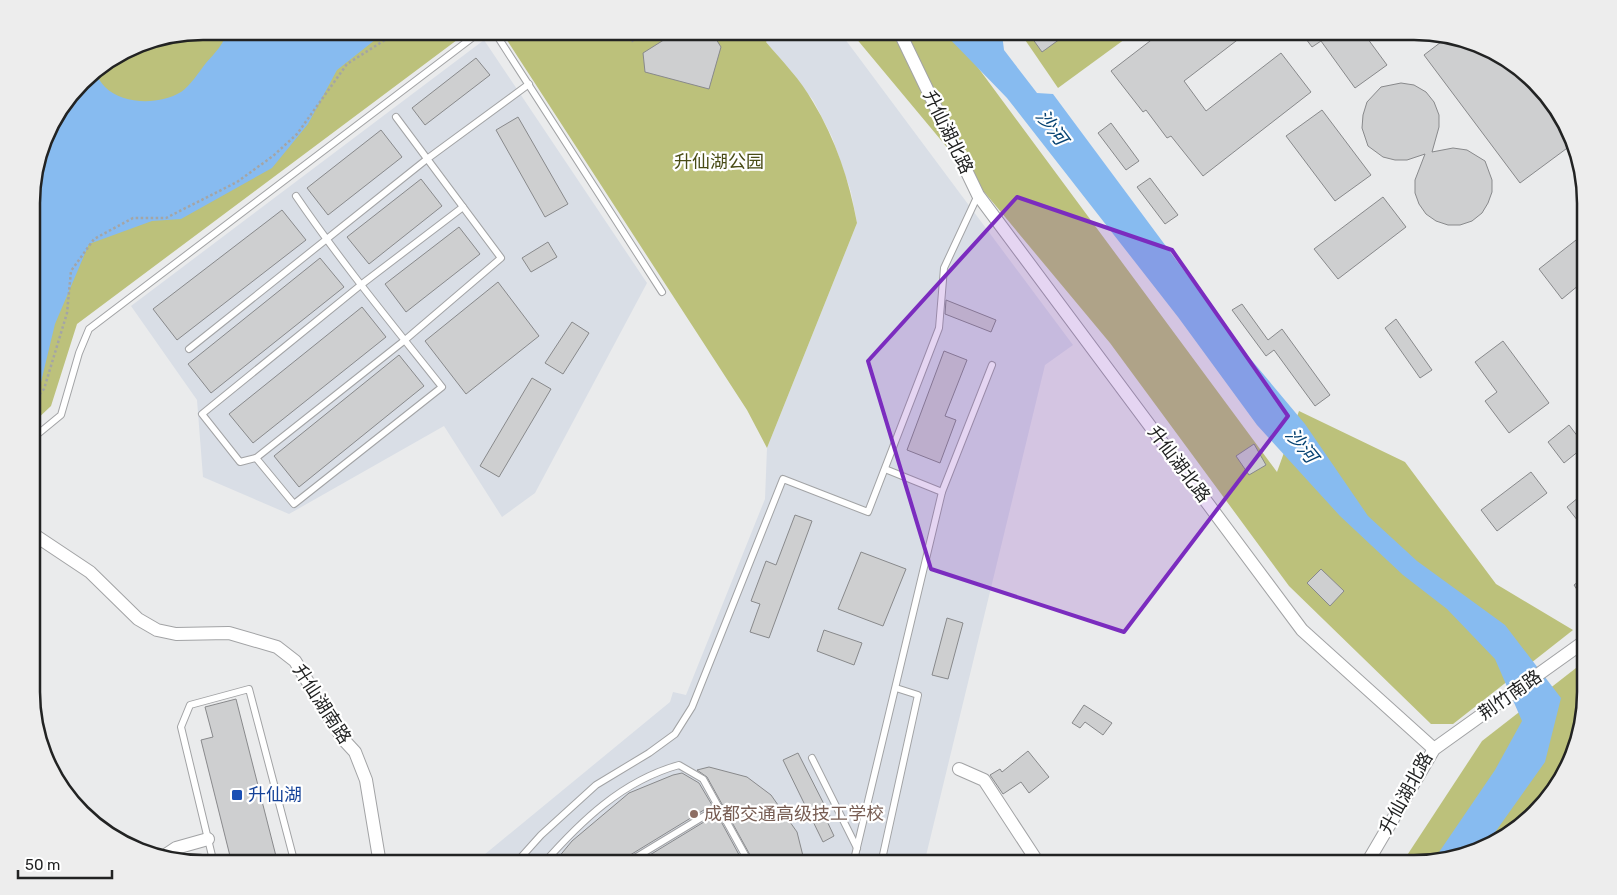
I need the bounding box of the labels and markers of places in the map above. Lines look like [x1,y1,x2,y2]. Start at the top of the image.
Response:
place label: 升仙湖 [248,784,302,806]
marker: 升仙湖 [230,788,244,802]
place label: 成都交通高级技工学校 [704,803,884,825]
marker: 成都交通高级技工学校 [688,808,700,820]

